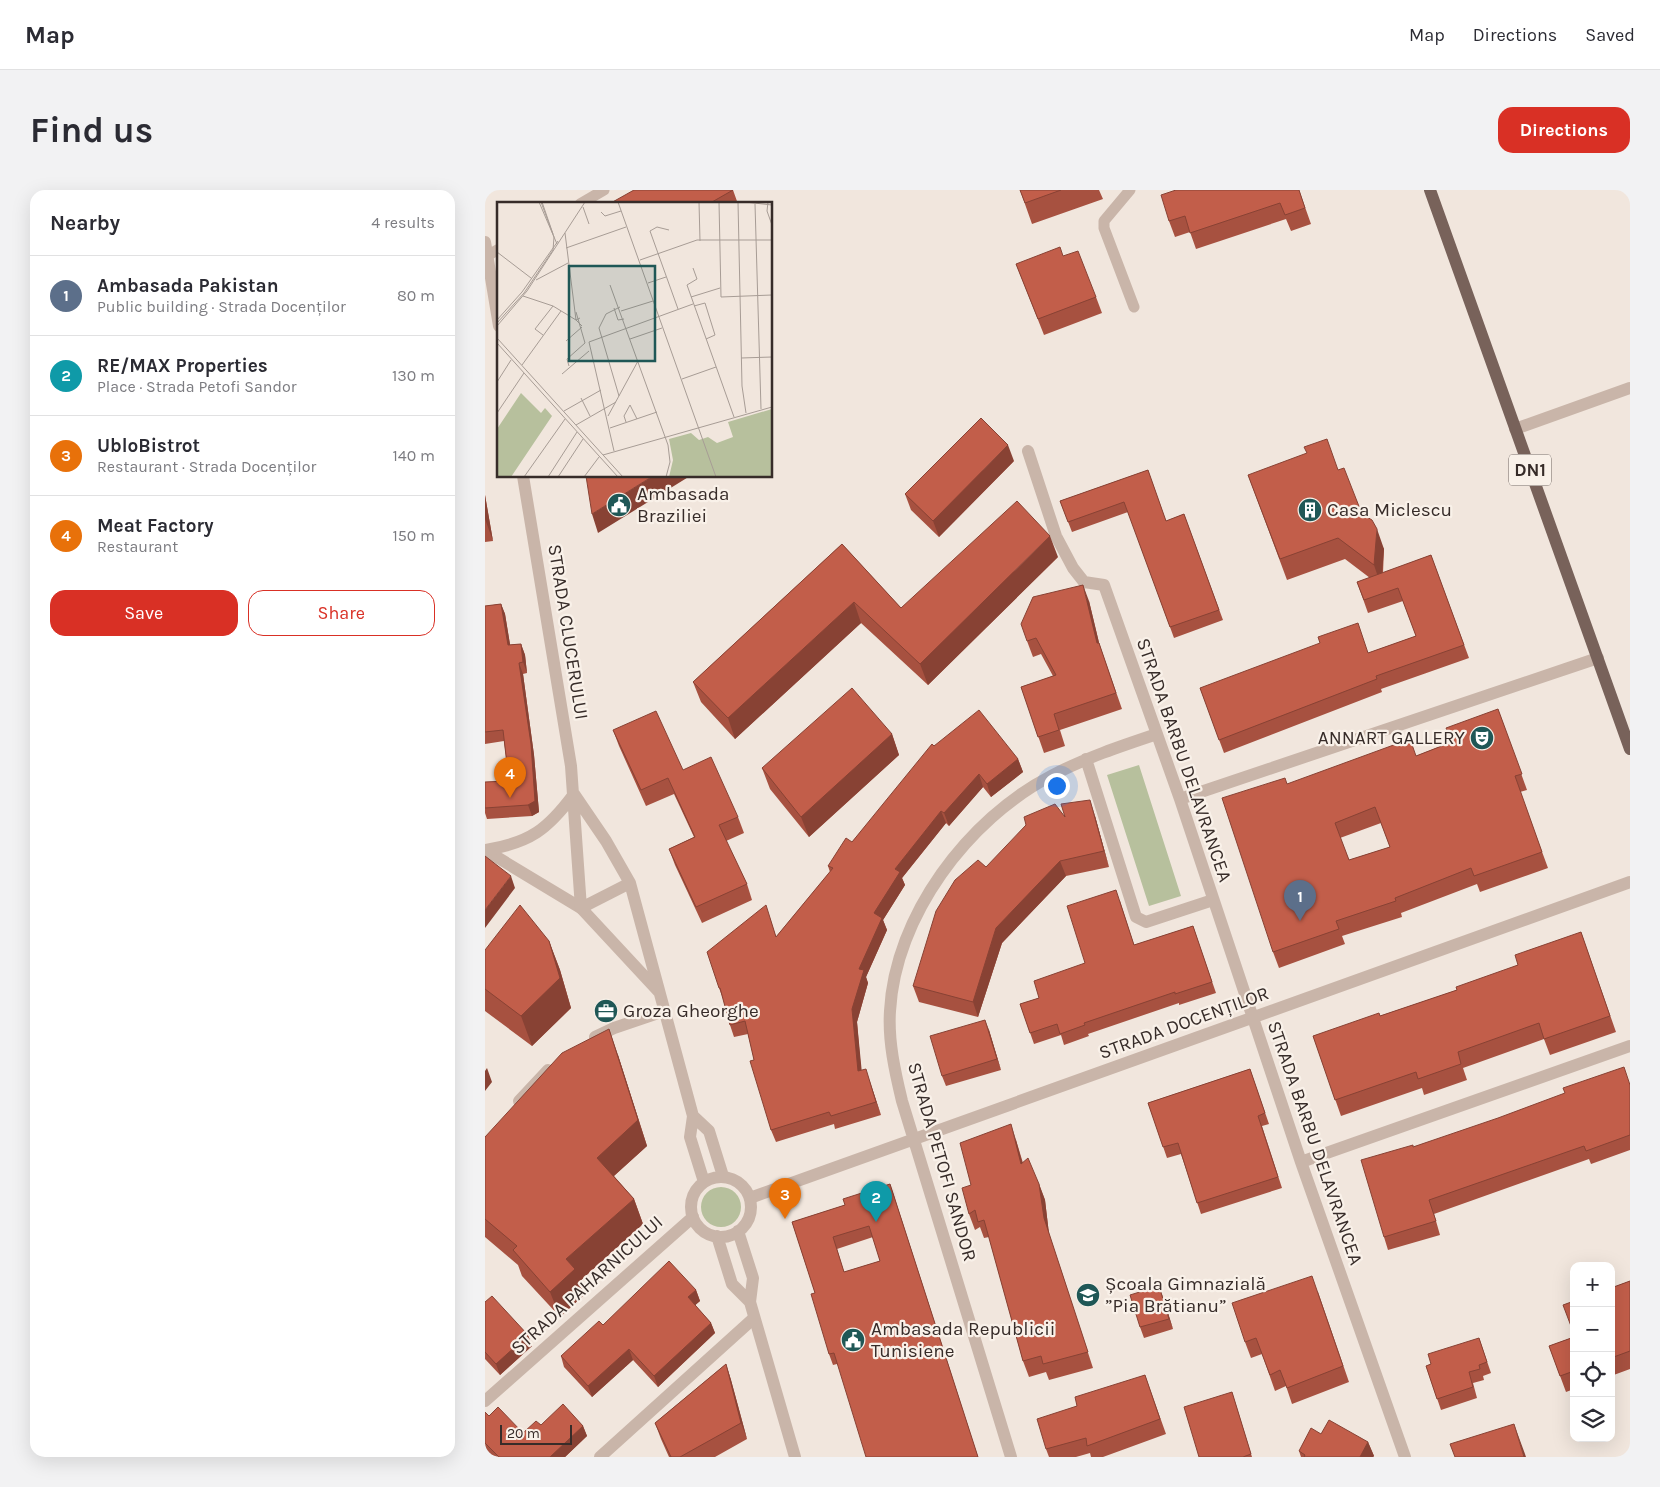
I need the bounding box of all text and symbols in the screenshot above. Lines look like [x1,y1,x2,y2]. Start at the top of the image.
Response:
text: Map [25,21,75,49]
text: Map [1409,24,1445,46]
text: Directions [1473,24,1557,46]
text: Saved [1585,24,1635,46]
button: Directions [1498,107,1630,153]
text: Find us [30,110,153,151]
inset map [497,202,773,478]
text: Nearby [50,211,120,235]
text: 4 results [371,213,435,232]
text: Ambasada Pakistan [97,275,279,297]
text: 1 [63,286,69,305]
text: 80 m [397,286,435,305]
text: Public building · Strada Docenților [97,297,346,316]
text: RE/MAX Properties [97,355,268,377]
text: 2 [61,366,71,385]
text: 130 m [392,366,435,385]
text: Place · Strada Petofi Sandor [97,377,296,396]
text: UbloBistrot [97,435,200,457]
text: 3 [61,446,71,465]
text: 140 m [393,446,435,465]
road number: DN1 [1509,454,1551,486]
text: Restaurant · Strada Docenților [97,457,316,476]
place label: Ambasada Braziliei [637,483,730,527]
public building icon: Ambasada Braziliei [606,492,632,518]
building icon: Casa Miclescu [1297,497,1323,523]
place label: Casa Miclescu [1327,499,1452,521]
text: Meat Factory [97,515,213,537]
text: 4 [61,526,71,545]
text: 150 m [392,526,435,545]
text: Restaurant [97,537,178,556]
street label: STRADA CLUCERULUI [543,543,593,721]
button: Save [50,590,238,636]
button: Share [248,590,435,636]
street label: STRADA BARBU DELAVRANCEA [1132,635,1236,885]
theatre icon: ANNART GALLERY [1469,725,1495,751]
place label: ANNART GALLERY [1318,727,1466,749]
pin: 4 [494,757,526,798]
your location [1044,773,1070,799]
pin: 1 [1284,880,1316,921]
street label: STRADA DOCENȚILOR [1096,982,1272,1064]
office icon: Groza Gheorghe [593,998,619,1024]
place label: Groza Gheorghe [623,1000,759,1022]
street label: STRADA BARBU DELAVRANCEA [1263,1018,1367,1268]
street label: STRADA PETOFI SANDOR [903,1060,981,1264]
pin: 3 [769,1178,801,1219]
pin: 2 [860,1181,892,1222]
street label: STRADA PAHARNICULUI [507,1211,667,1359]
map controls [1570,1262,1615,1442]
button: + [1570,1262,1615,1307]
place label: Școala Gimnazială ”Pia Brătianu” [1105,1273,1266,1317]
school or university icon: Școala Gimnazială ”Pia Brătianu” [1075,1282,1101,1308]
button: − [1570,1307,1615,1352]
place label: Ambasada Republicii Tunisiene [871,1318,1055,1362]
public building icon: Ambasada Republicii Tunisiene [840,1327,866,1353]
button: locate [1570,1352,1615,1397]
button: layers [1570,1397,1615,1442]
scale bar [500,1422,573,1445]
text: 20 m [507,1425,540,1442]

